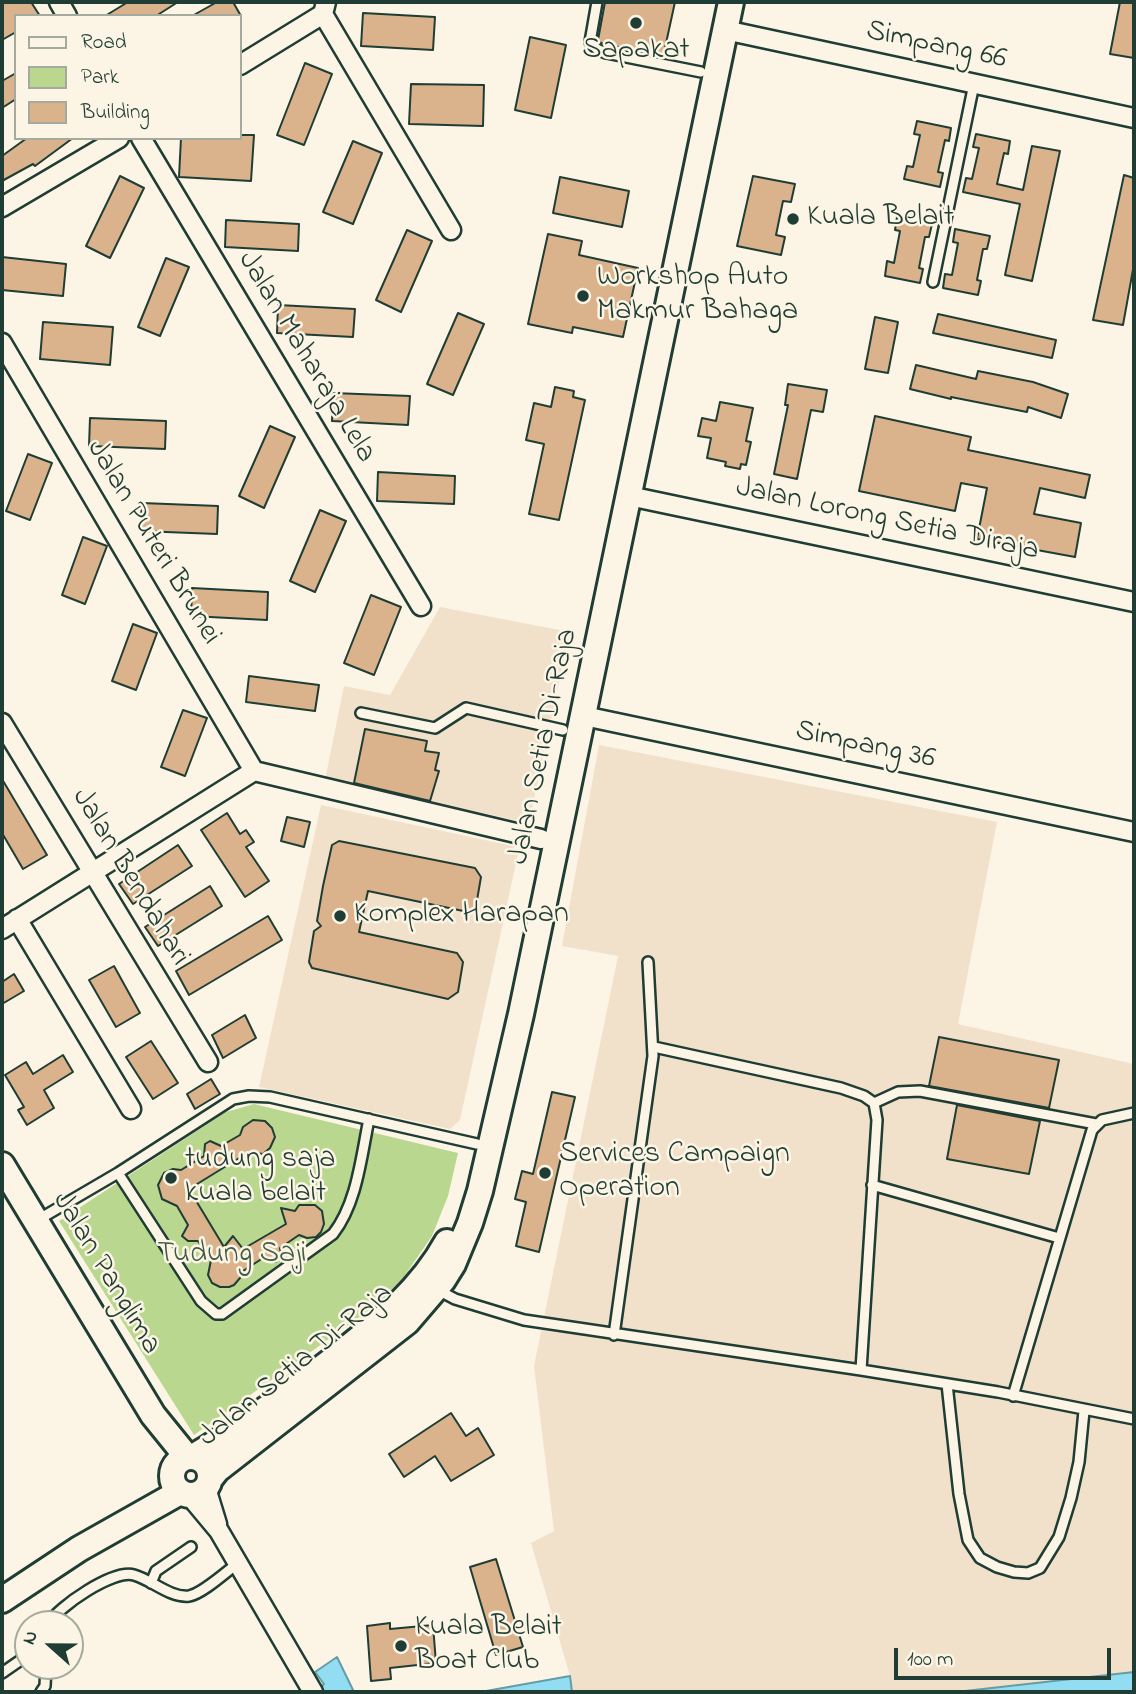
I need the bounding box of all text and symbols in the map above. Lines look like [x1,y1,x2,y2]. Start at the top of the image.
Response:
legend [14,14,242,140]
marker: Sapakat [628,15,644,31]
street label: Simpang 66 [862,15,1010,79]
text: Road [81,28,127,58]
place label: Sapakat [582,34,690,70]
text: Park [81,63,119,93]
text: Building [81,98,150,128]
place label: Kuala Belait [807,201,954,237]
marker: Kuala Belait [785,211,801,227]
street label: Jalan Maharaja Lela [228,246,382,470]
place label: Workshop Auto Makmur Bahaga [597,261,798,332]
marker: Workshop Auto Makmur Bahaga [575,288,591,304]
street label: Jalan Puteri Brunei [77,434,227,652]
street label: Jalan Lorong Setia Diraja [732,471,1042,571]
street label: Jalan Setia Di-Raja [502,626,588,868]
street label: Simpang 36 [792,715,938,779]
street label: Jalan Bendahari [62,783,196,973]
place label: Komplex Harapan [354,898,569,934]
marker: Komplex Harapan [332,908,348,924]
place label: Services Campaign Operation [559,1138,790,1208]
place label: tudung saja kuala belait [185,1143,336,1214]
marker: Services Campaign Operation [537,1165,553,1181]
marker: tudung saja kuala belait [163,1170,179,1186]
street label: Jalan Panglima [42,1186,168,1362]
park label: Tudung Saji [157,1238,307,1274]
street label: Jalan Setia Di-Raja [192,1278,402,1456]
north arrow [14,1610,84,1680]
place label: Kuala Belait Boat Club [415,1611,562,1682]
text: N [16,1627,46,1649]
scale bar [898,1634,1115,1678]
marker: Kuala Belait Boat Club [393,1638,409,1654]
text: 100 m [907,1645,953,1675]

